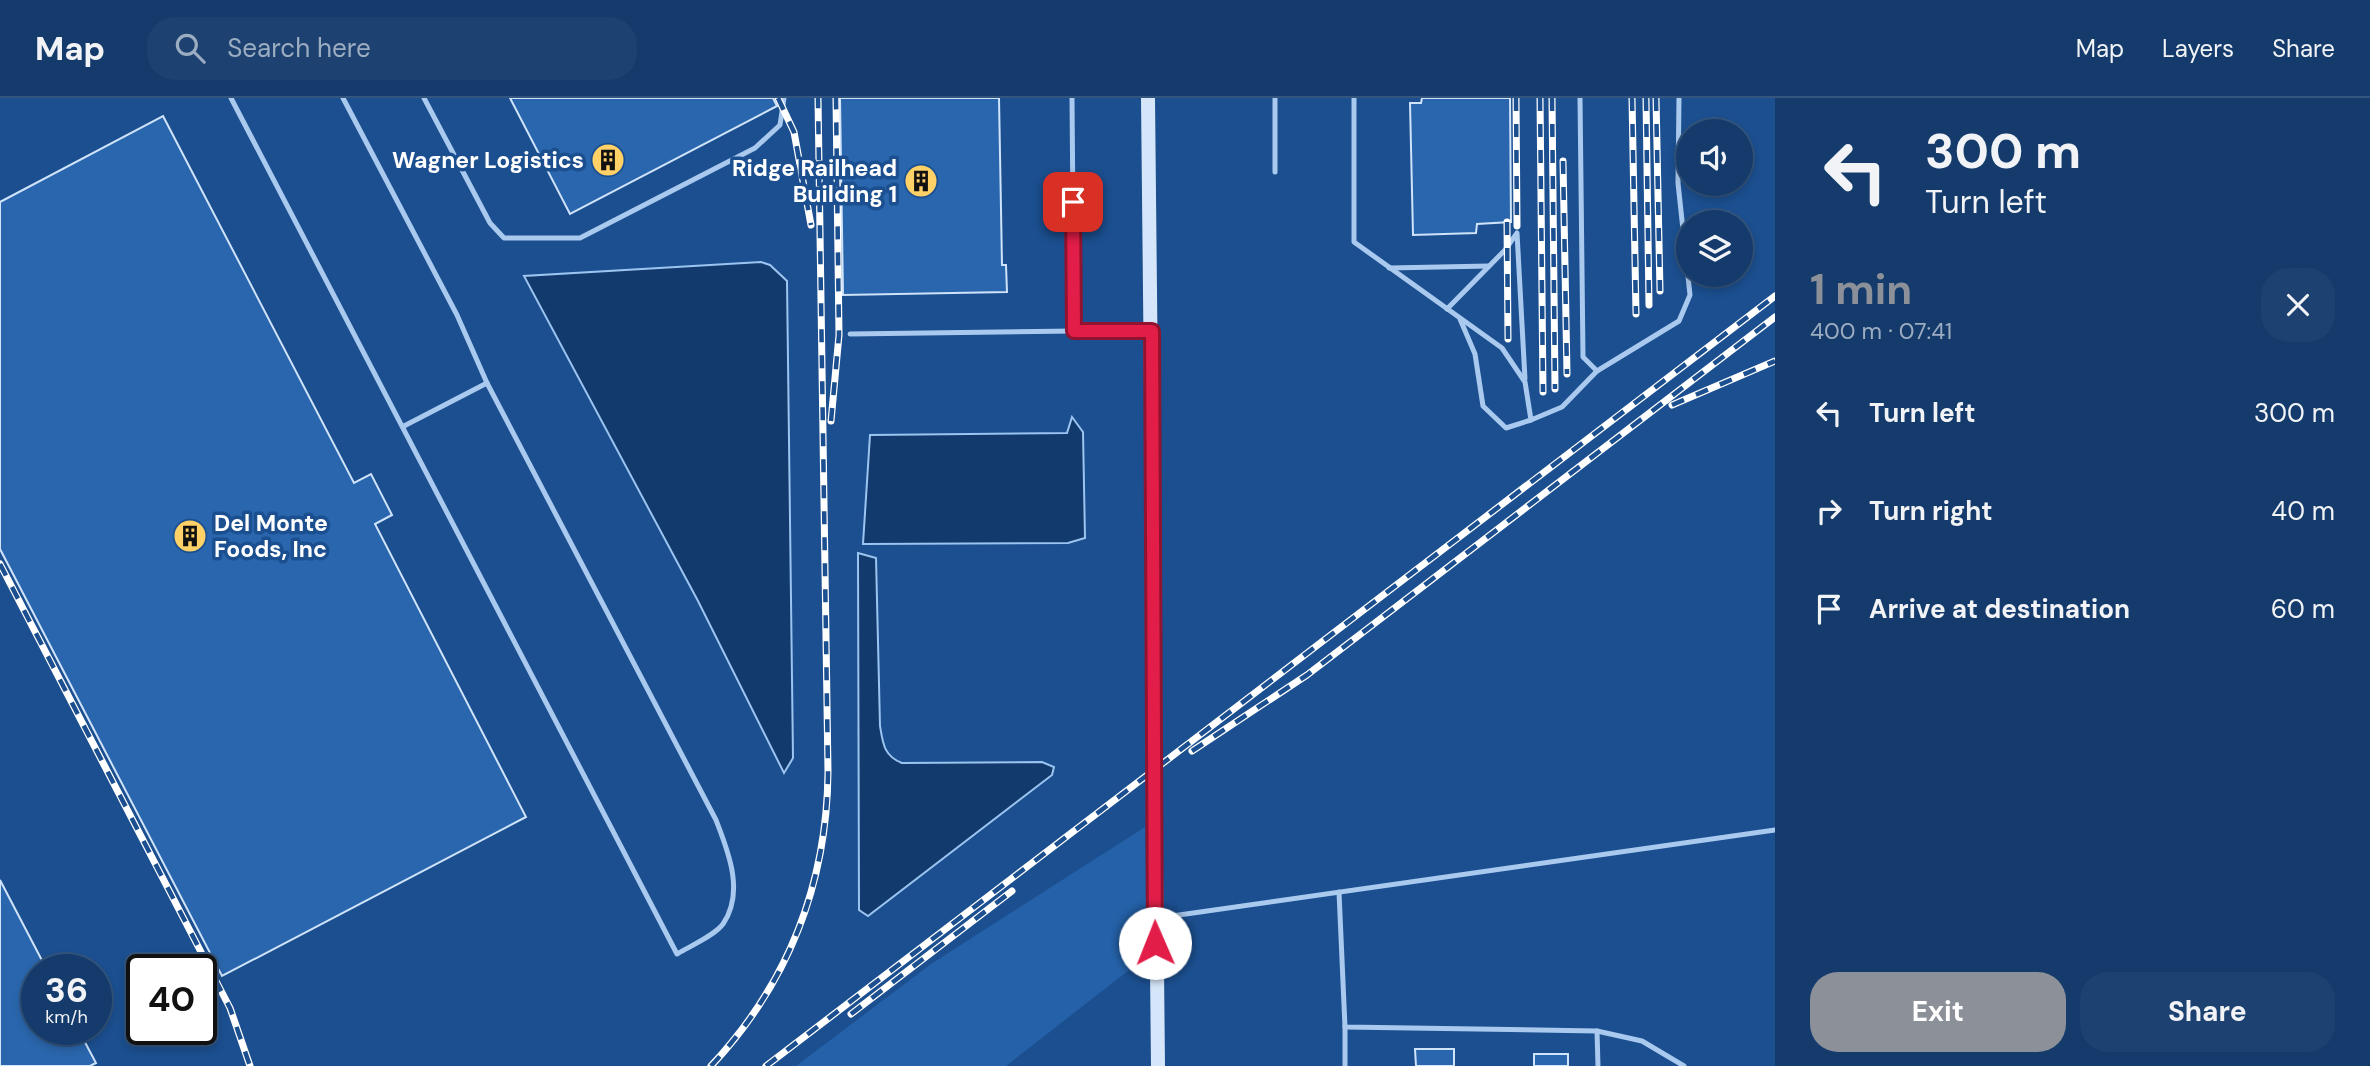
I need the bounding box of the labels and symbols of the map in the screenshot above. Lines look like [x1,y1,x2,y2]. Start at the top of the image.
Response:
building icon: Wagner Logistics [589,141,627,179]
place label: Wagner Logistics [392,145,584,175]
place label: Ridge Railhead Building 1 [732,153,897,209]
building icon: Ridge Railhead Building 1 [902,162,940,200]
pin [1043,172,1103,232]
place label: Del Monte Foods, Inc [214,508,328,564]
building icon: Del Monte Foods, Inc [171,517,209,555]
position arrow [1118,906,1192,980]
speed limit sign: 40 [126,954,217,1045]

